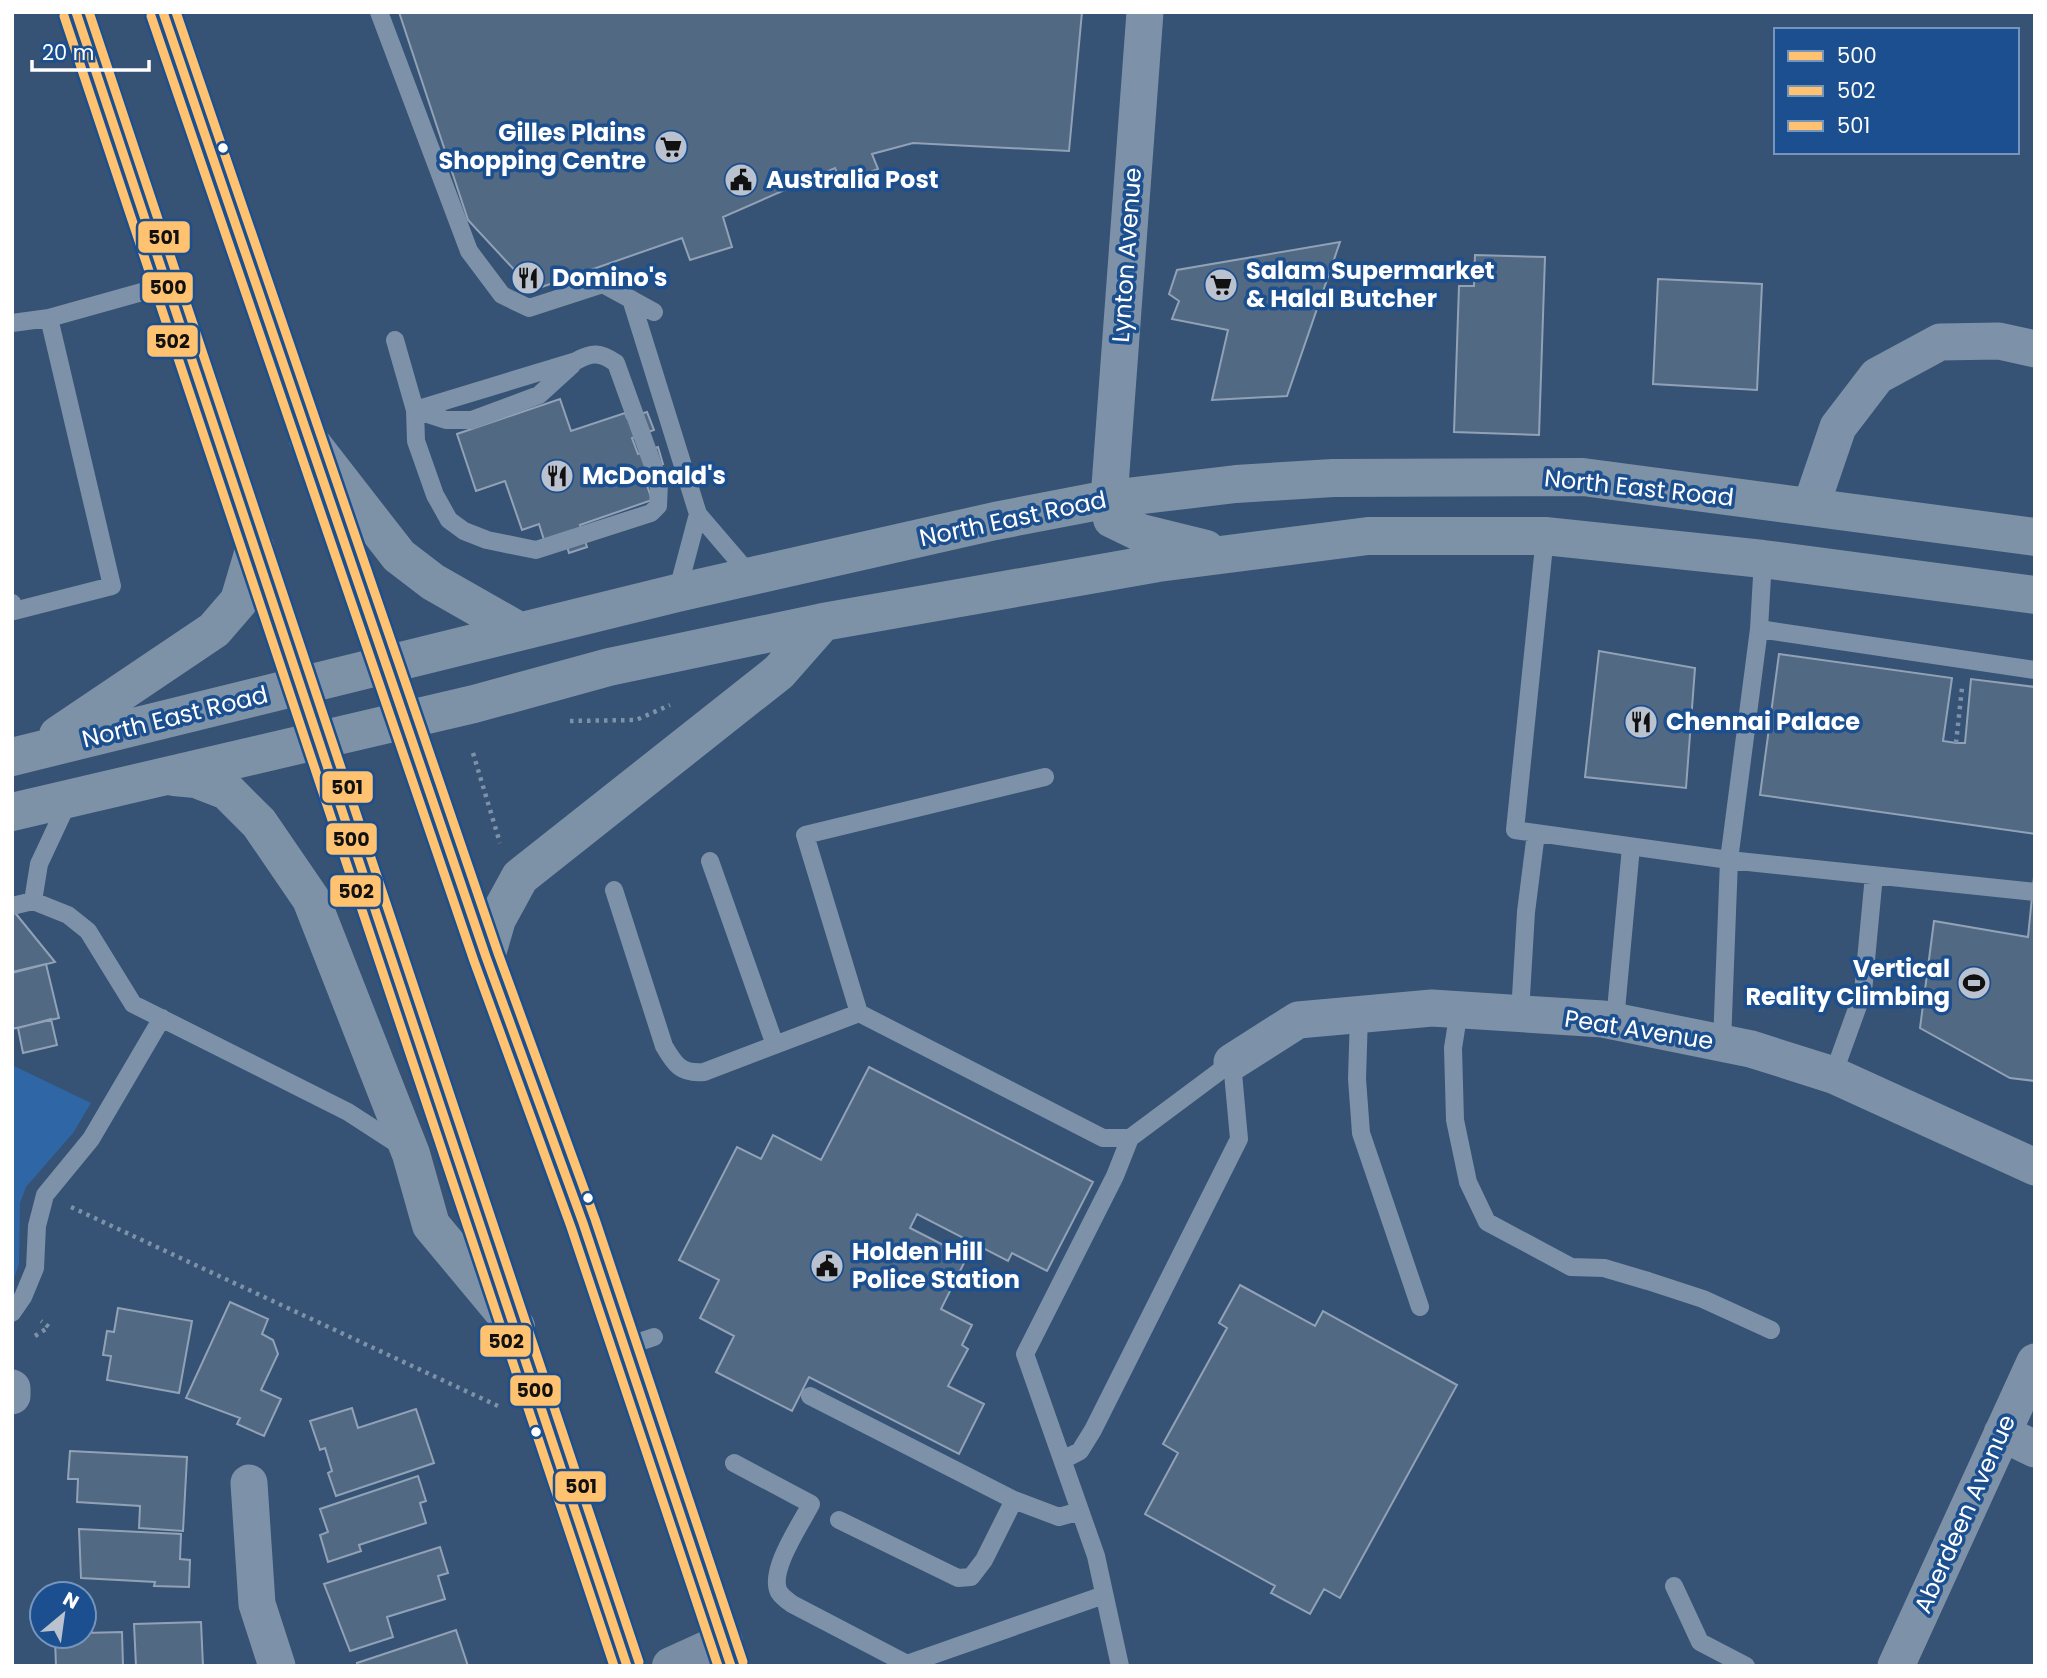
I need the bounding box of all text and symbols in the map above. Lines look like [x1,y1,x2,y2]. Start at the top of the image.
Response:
scale bar [32,28,149,72]
legend [1774,28,2019,154]
text: 20 m [42,38,95,67]
text: 500 [1837,41,1877,70]
text: 502 [1837,76,1875,105]
text: 501 [1837,111,1870,140]
place label: Gilles Plains Shopping Centre [438,116,646,177]
supermarket icon: Gilles Plains Shopping Centre [652,128,690,166]
unlabelled marker [216,141,230,155]
public building icon: Australia Post [722,161,760,199]
place label: Australia Post [766,163,939,196]
street label: Lynton Avenue [1104,166,1149,344]
line badge: 501 [137,220,191,254]
text: 501 [148,224,180,251]
place label: Salam Supermarket & Halal Butcher [1246,254,1495,315]
restaurant icon: Domino's [509,259,547,297]
place label: Domino's [552,261,667,294]
supermarket icon: Salam Supermarket & Halal Butcher [1202,266,1240,304]
line badge: 500 [141,271,194,304]
text: 500 [149,274,187,301]
line badge: 502 [146,324,199,358]
text: 502 [154,328,190,355]
restaurant icon: McDonald's [538,457,576,495]
place label: McDonald's [582,459,726,492]
street label: North East Road [1543,461,1735,514]
street label: North East Road [916,483,1109,554]
street label: North East Road [79,677,271,756]
restaurant icon: Chennai Palace [1622,703,1660,741]
place label: Chennai Palace [1666,705,1860,738]
line badge: 501 [321,770,374,804]
text: 501 [331,774,363,801]
line badge: 500 [325,822,378,856]
text: 500 [332,826,370,853]
line badge: 502 [329,874,382,908]
text: 502 [338,878,374,905]
place label: Vertical Reality Climbing [1745,952,1950,1013]
sports icon: Vertical Reality Climbing [1955,964,1993,1002]
street label: Peat Avenue [1562,1001,1716,1058]
unlabelled marker [581,1191,595,1205]
place label: Holden Hill Police Station [852,1235,1020,1296]
public building icon: Holden Hill Police Station [808,1247,846,1285]
line badge: 502 [479,1324,532,1358]
text: 502 [488,1328,524,1355]
line badge: 500 [509,1374,562,1407]
text: 500 [516,1377,554,1404]
street label: Aberdeen Avenue [1906,1409,2023,1618]
unlabelled marker [529,1425,543,1439]
line badge: 501 [554,1470,607,1503]
text: 501 [565,1473,597,1500]
north arrow [28,1580,98,1650]
text: N [58,1585,84,1616]

